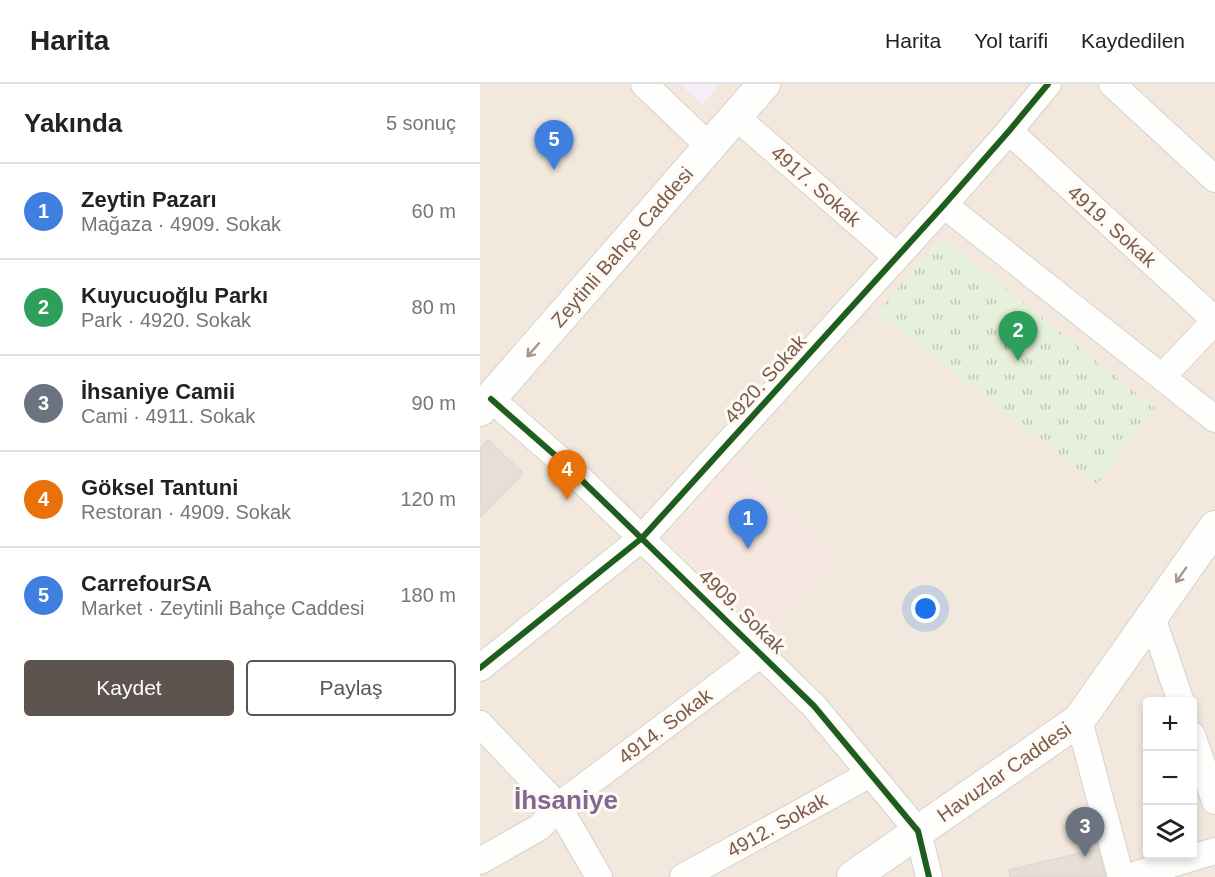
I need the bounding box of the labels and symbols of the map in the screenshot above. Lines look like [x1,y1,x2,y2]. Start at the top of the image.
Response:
pin: 5 [534,120,574,170]
street label: 4917. Sokak [767,141,866,231]
street label: Zeytinli Bahçe Caddesi [547,163,697,331]
street label: 4919. Sokak [1063,181,1161,272]
pin: 2 [998,312,1038,361]
street label: 4920. Sokak [720,330,811,428]
one-way arrow [526,342,540,357]
pin: 4 [548,450,586,500]
pin: 1 [728,500,768,549]
street label: 4909. Sokak [694,564,790,658]
one-way arrow [1175,567,1187,583]
your location [911,594,940,623]
street label: 4914. Sokak [614,683,717,768]
street label: Havuzlar Caddesi [933,718,1075,826]
district label: İhsaniye [514,785,618,815]
street label: 4912. Sokak [723,788,832,862]
pin: 3 [1066,808,1104,857]

